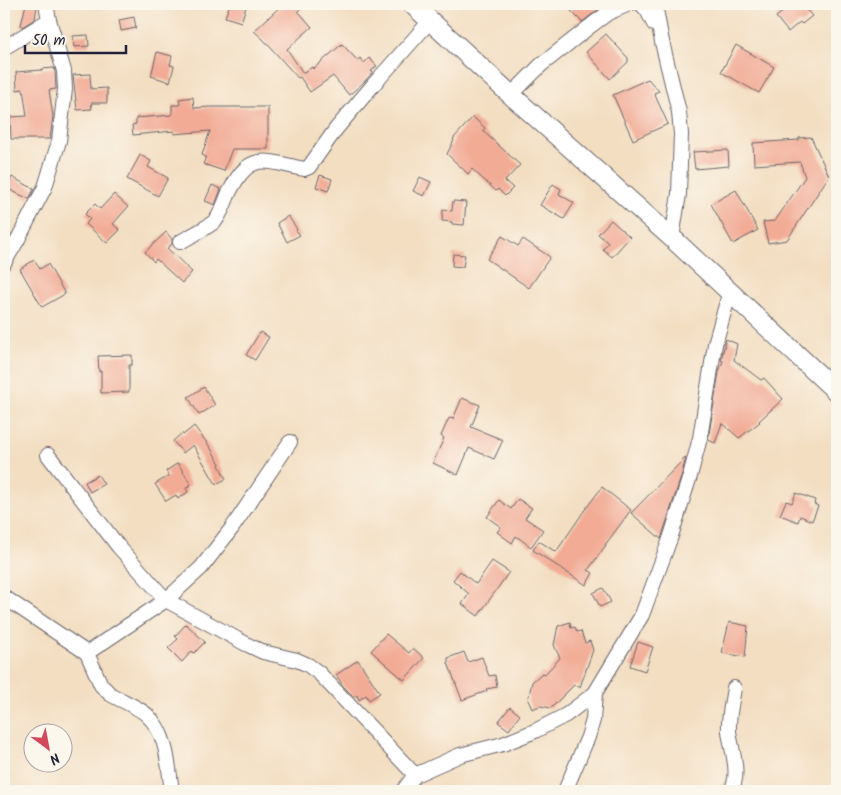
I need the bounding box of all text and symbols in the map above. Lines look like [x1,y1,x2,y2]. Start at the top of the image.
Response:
scale bar [25,22,126,54]
text: 50 m [32,29,66,53]
north arrow [22,722,72,772]
text: N [45,747,64,770]

